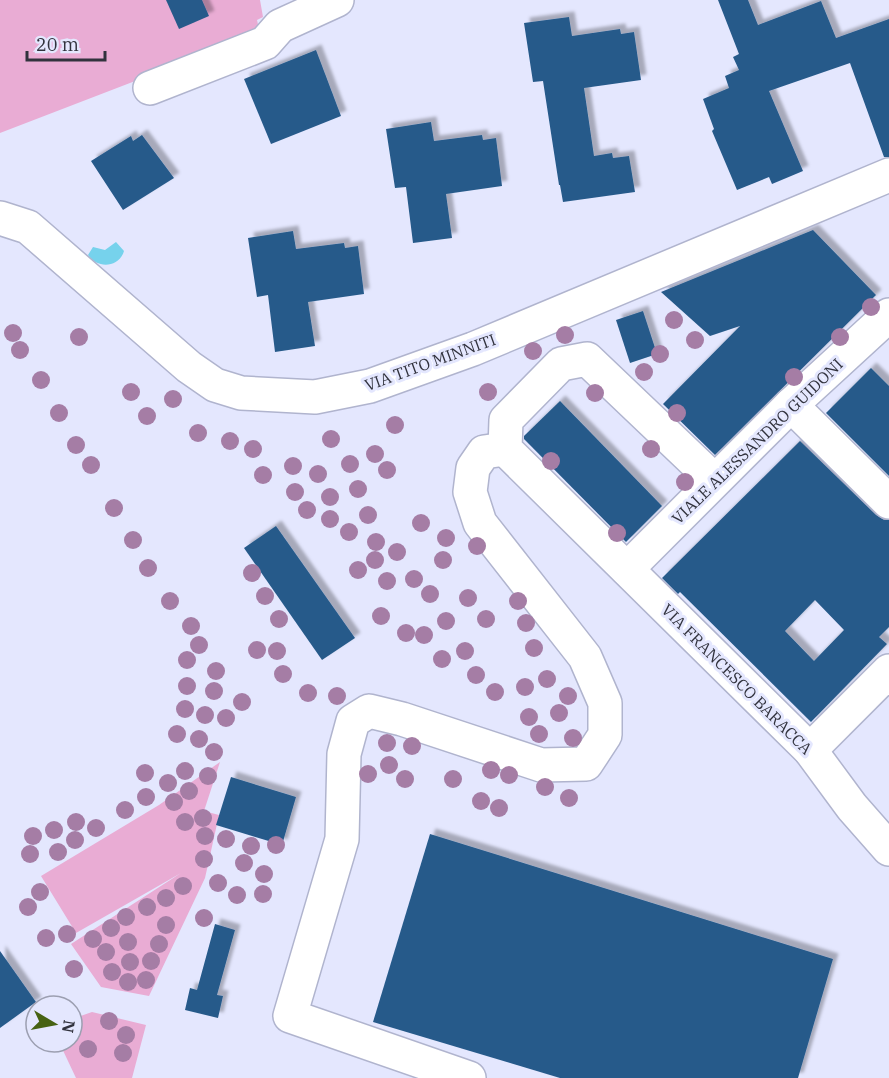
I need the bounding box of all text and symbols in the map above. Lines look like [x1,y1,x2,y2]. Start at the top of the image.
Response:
scale bar [27,24,105,62]
text: 20 m [36,33,79,56]
street label: VIA TITO MINNITI [362,329,498,395]
street label: VIALE ALESSANDRO GUIDONI [667,354,847,528]
street label: VIA FRANCESCO BARACCA [658,600,816,758]
north arrow [24,994,84,1054]
text: N [58,1019,80,1035]

